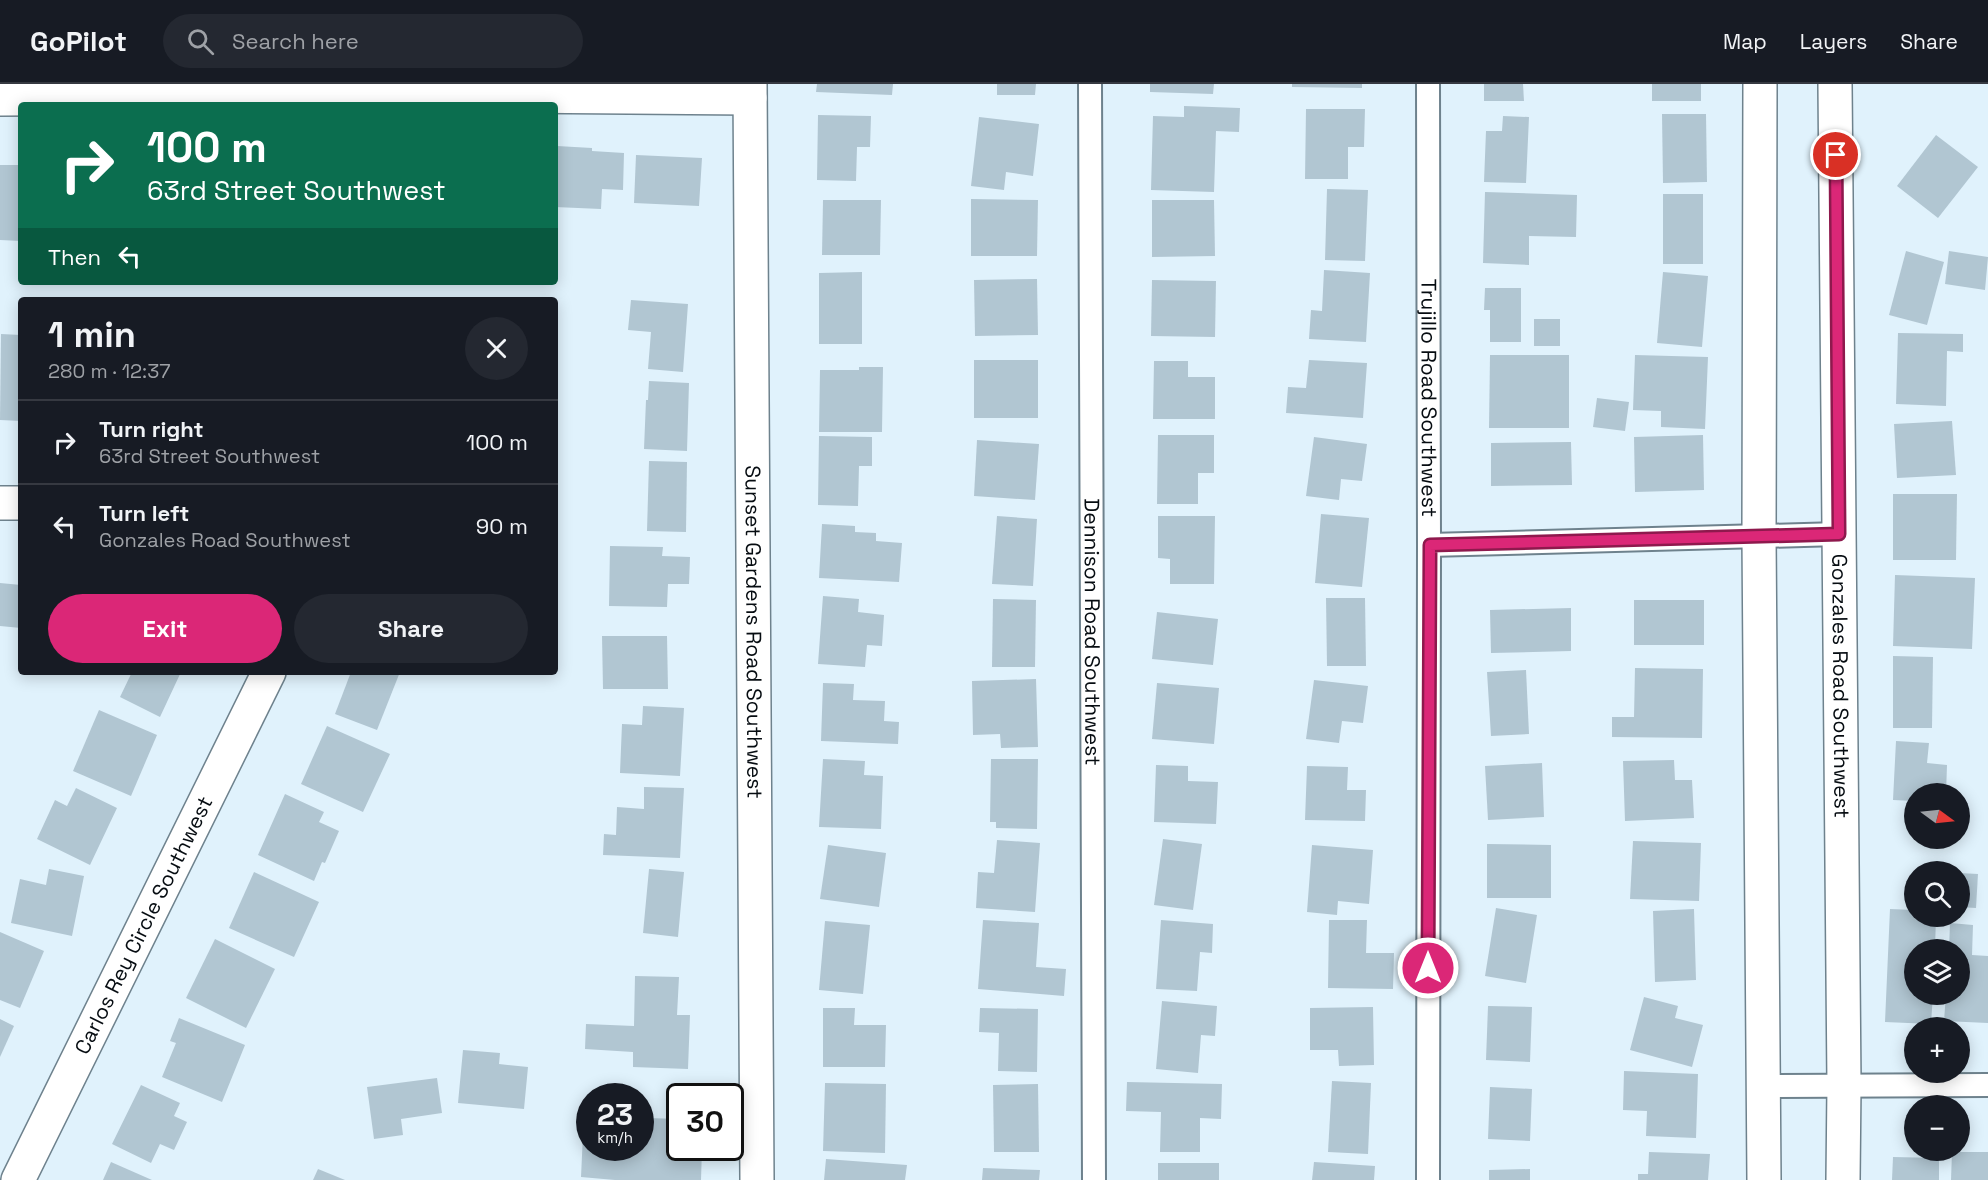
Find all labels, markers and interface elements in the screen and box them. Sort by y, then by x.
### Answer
search box [163,14,583,68]
text: GoPilot [30,23,127,59]
icon: search [184,25,217,58]
text: Search here [232,27,359,55]
text: Map [1723,28,1767,55]
text: Layers [1800,28,1867,55]
text: Share [1900,28,1958,55]
text: 100 m [147,121,267,174]
icon: right [48,126,126,204]
pin [1810,129,1861,180]
icon: arrive [1819,138,1852,171]
text: 63rd Street Southwest [147,173,446,208]
icon: left [113,240,146,273]
text: Then [48,243,101,271]
street label: Trujillo Road Southwest [1415,279,1443,517]
text: 1 min [48,312,136,358]
button: close [465,317,528,380]
text: 280 m · 12:37 [48,358,171,384]
text: Turn right [99,415,204,443]
icon: right [48,426,81,459]
text: 100 m [466,428,528,456]
text: 63rd Street Southwest [99,443,320,469]
street label: Sunset Gardens Road Southwest [739,465,769,799]
street label: Dennison Road Southwest [1079,498,1106,766]
text: Turn left [99,499,189,527]
icon: left [48,510,81,543]
text: 90 m [476,512,528,540]
text: Gonzales Road Southwest [99,527,351,553]
street label: Gonzales Road Southwest [1826,554,1856,818]
button: Exit [48,594,282,663]
button: Share [294,594,528,663]
north arrow [1904,783,1970,849]
map controls [1904,783,1970,1161]
street label: Carlos Rey Circle Southwest [68,792,218,1059]
button: search [1904,861,1970,927]
position arrow [1396,936,1460,1000]
button: layers [1904,939,1970,1005]
button: + [1904,1017,1970,1083]
speed limit sign: 30 [666,1083,744,1161]
text: 23 [597,1095,633,1134]
button: − [1904,1095,1970,1161]
text: km/h [597,1128,633,1147]

